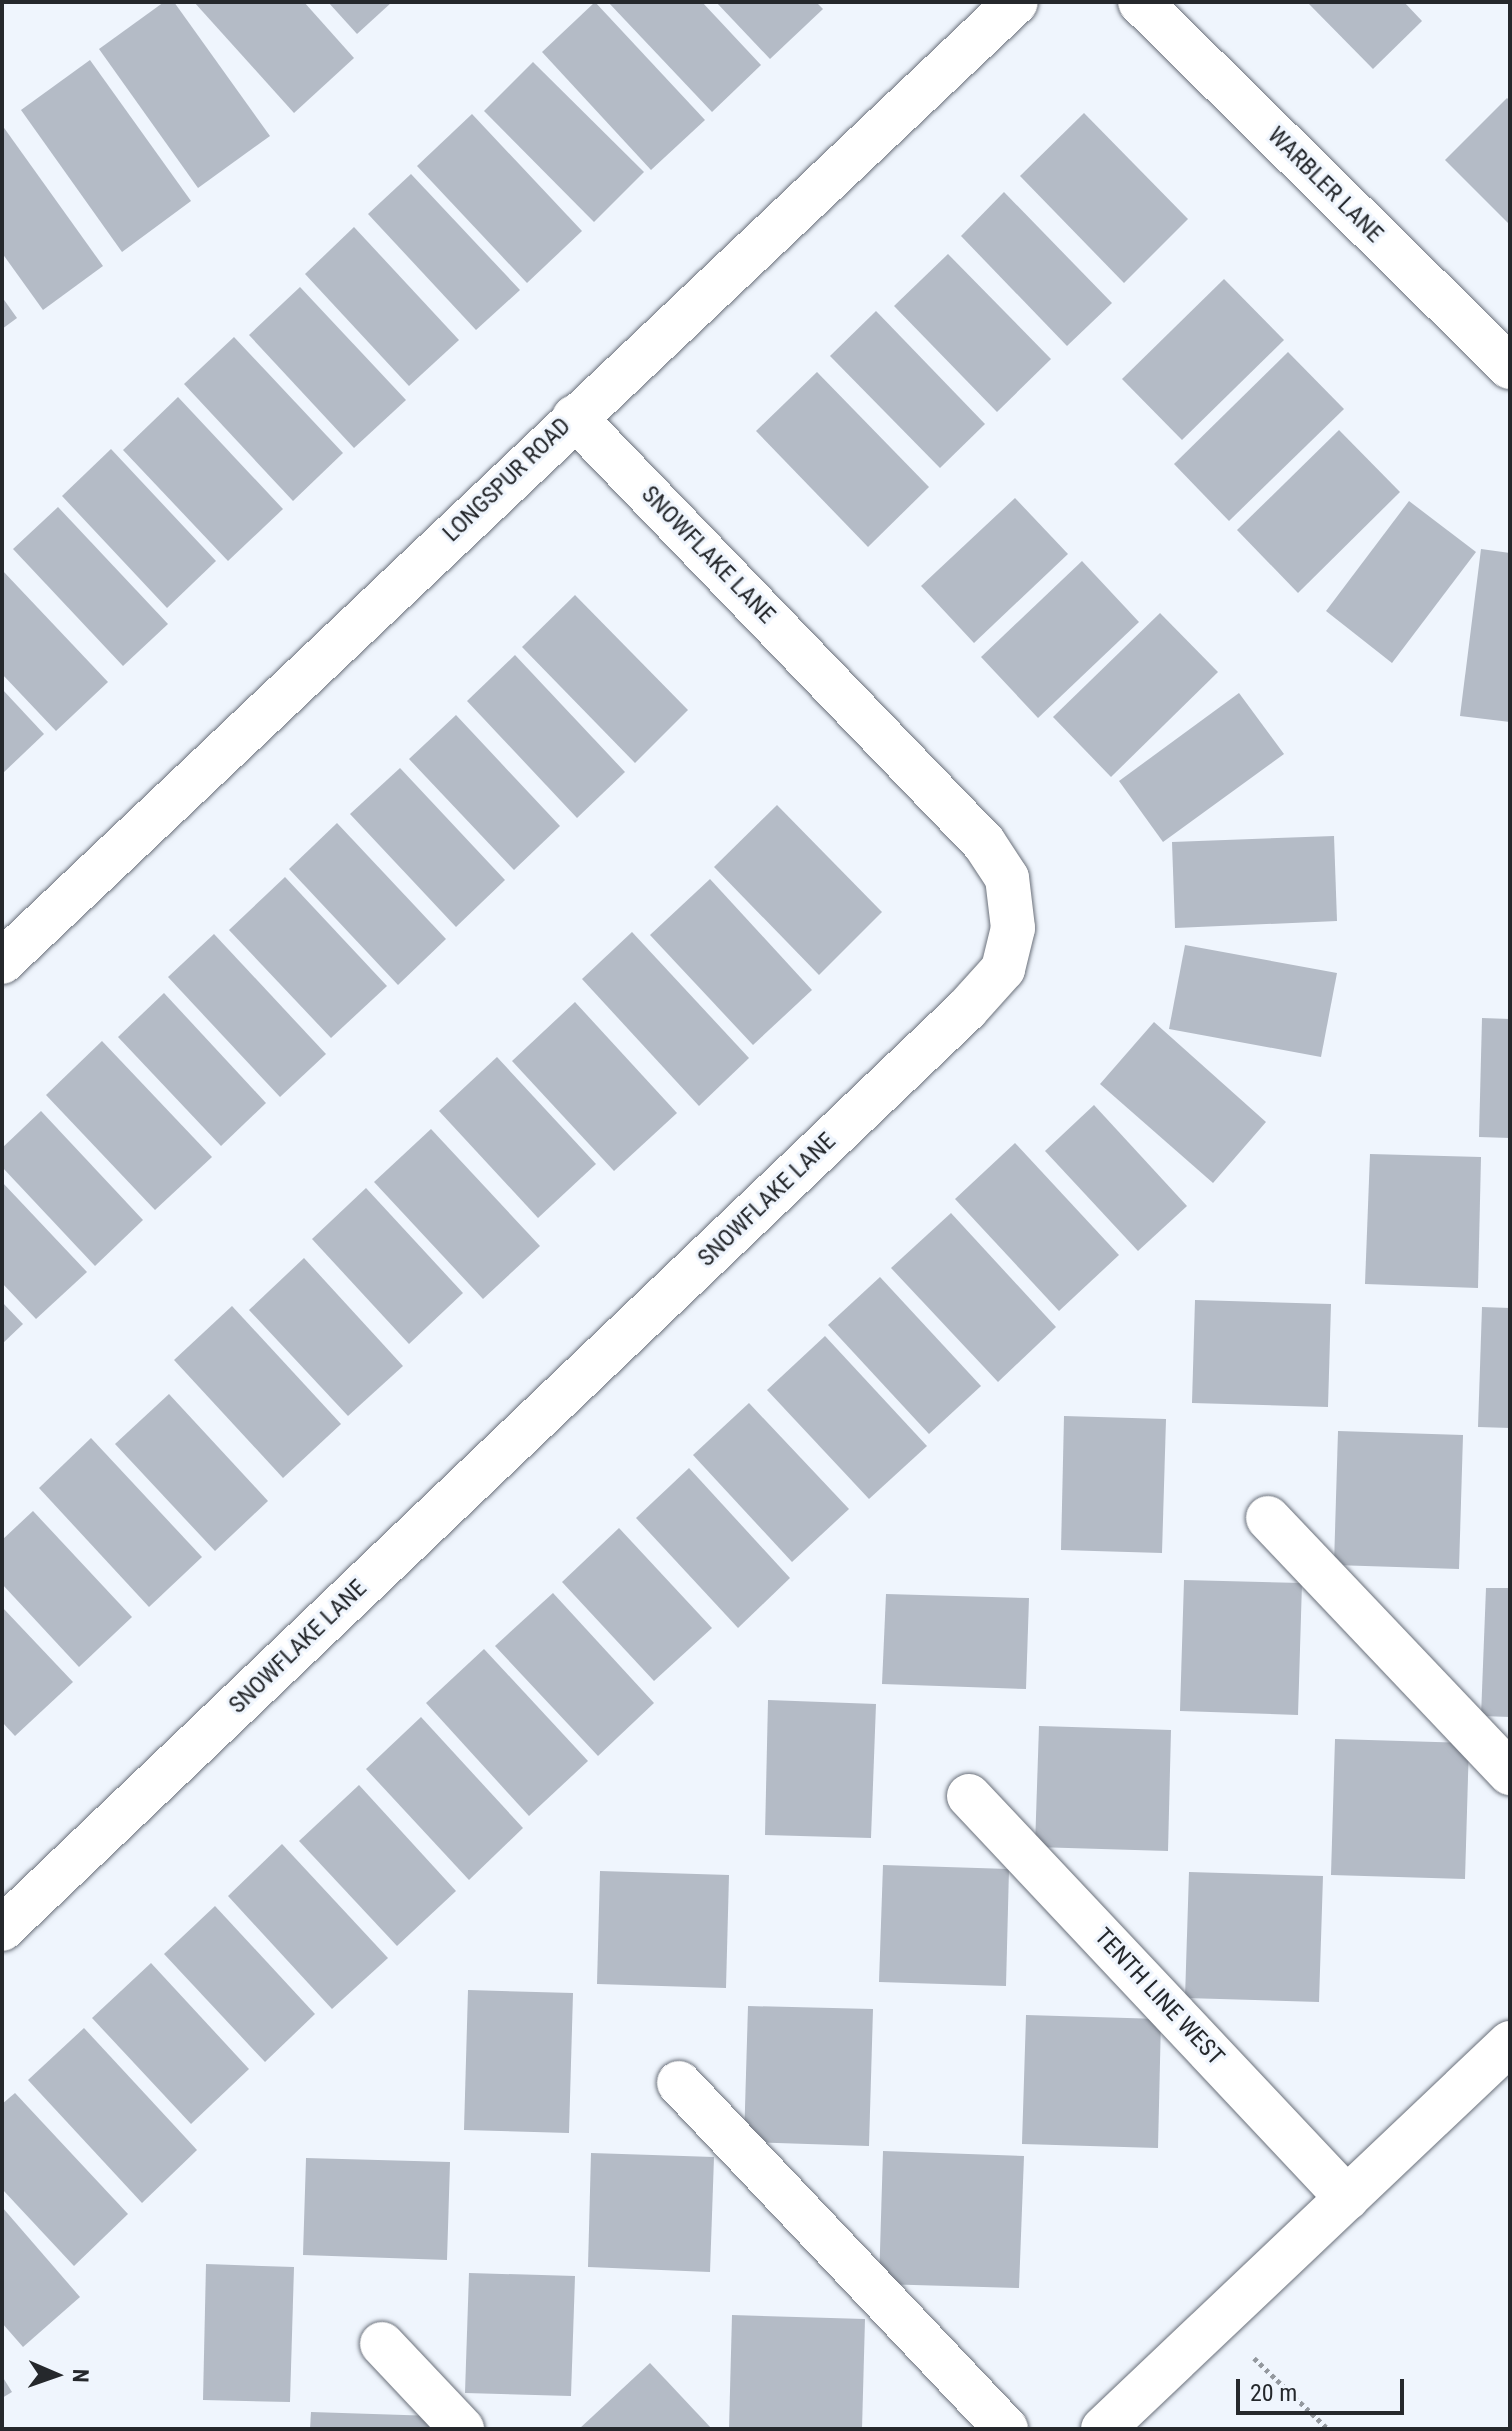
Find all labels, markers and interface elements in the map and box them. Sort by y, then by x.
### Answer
street label: WARBLER LANE [1261,121,1389,249]
street label: LONGSPUR ROAD [437,412,577,548]
street label: SNOWFLAKE LANE [635,480,781,630]
street label: SNOWFLAKE LANE [692,1127,842,1273]
street label: SNOWFLAKE LANE [223,1574,373,1720]
street label: TENTH LINE WEST [1088,1923,1230,2071]
north arrow [16,2335,96,2415]
scale bar [1240,2363,1408,2413]
text: N [68,2369,93,2383]
text: 20 m [1250,2379,1297,2407]

